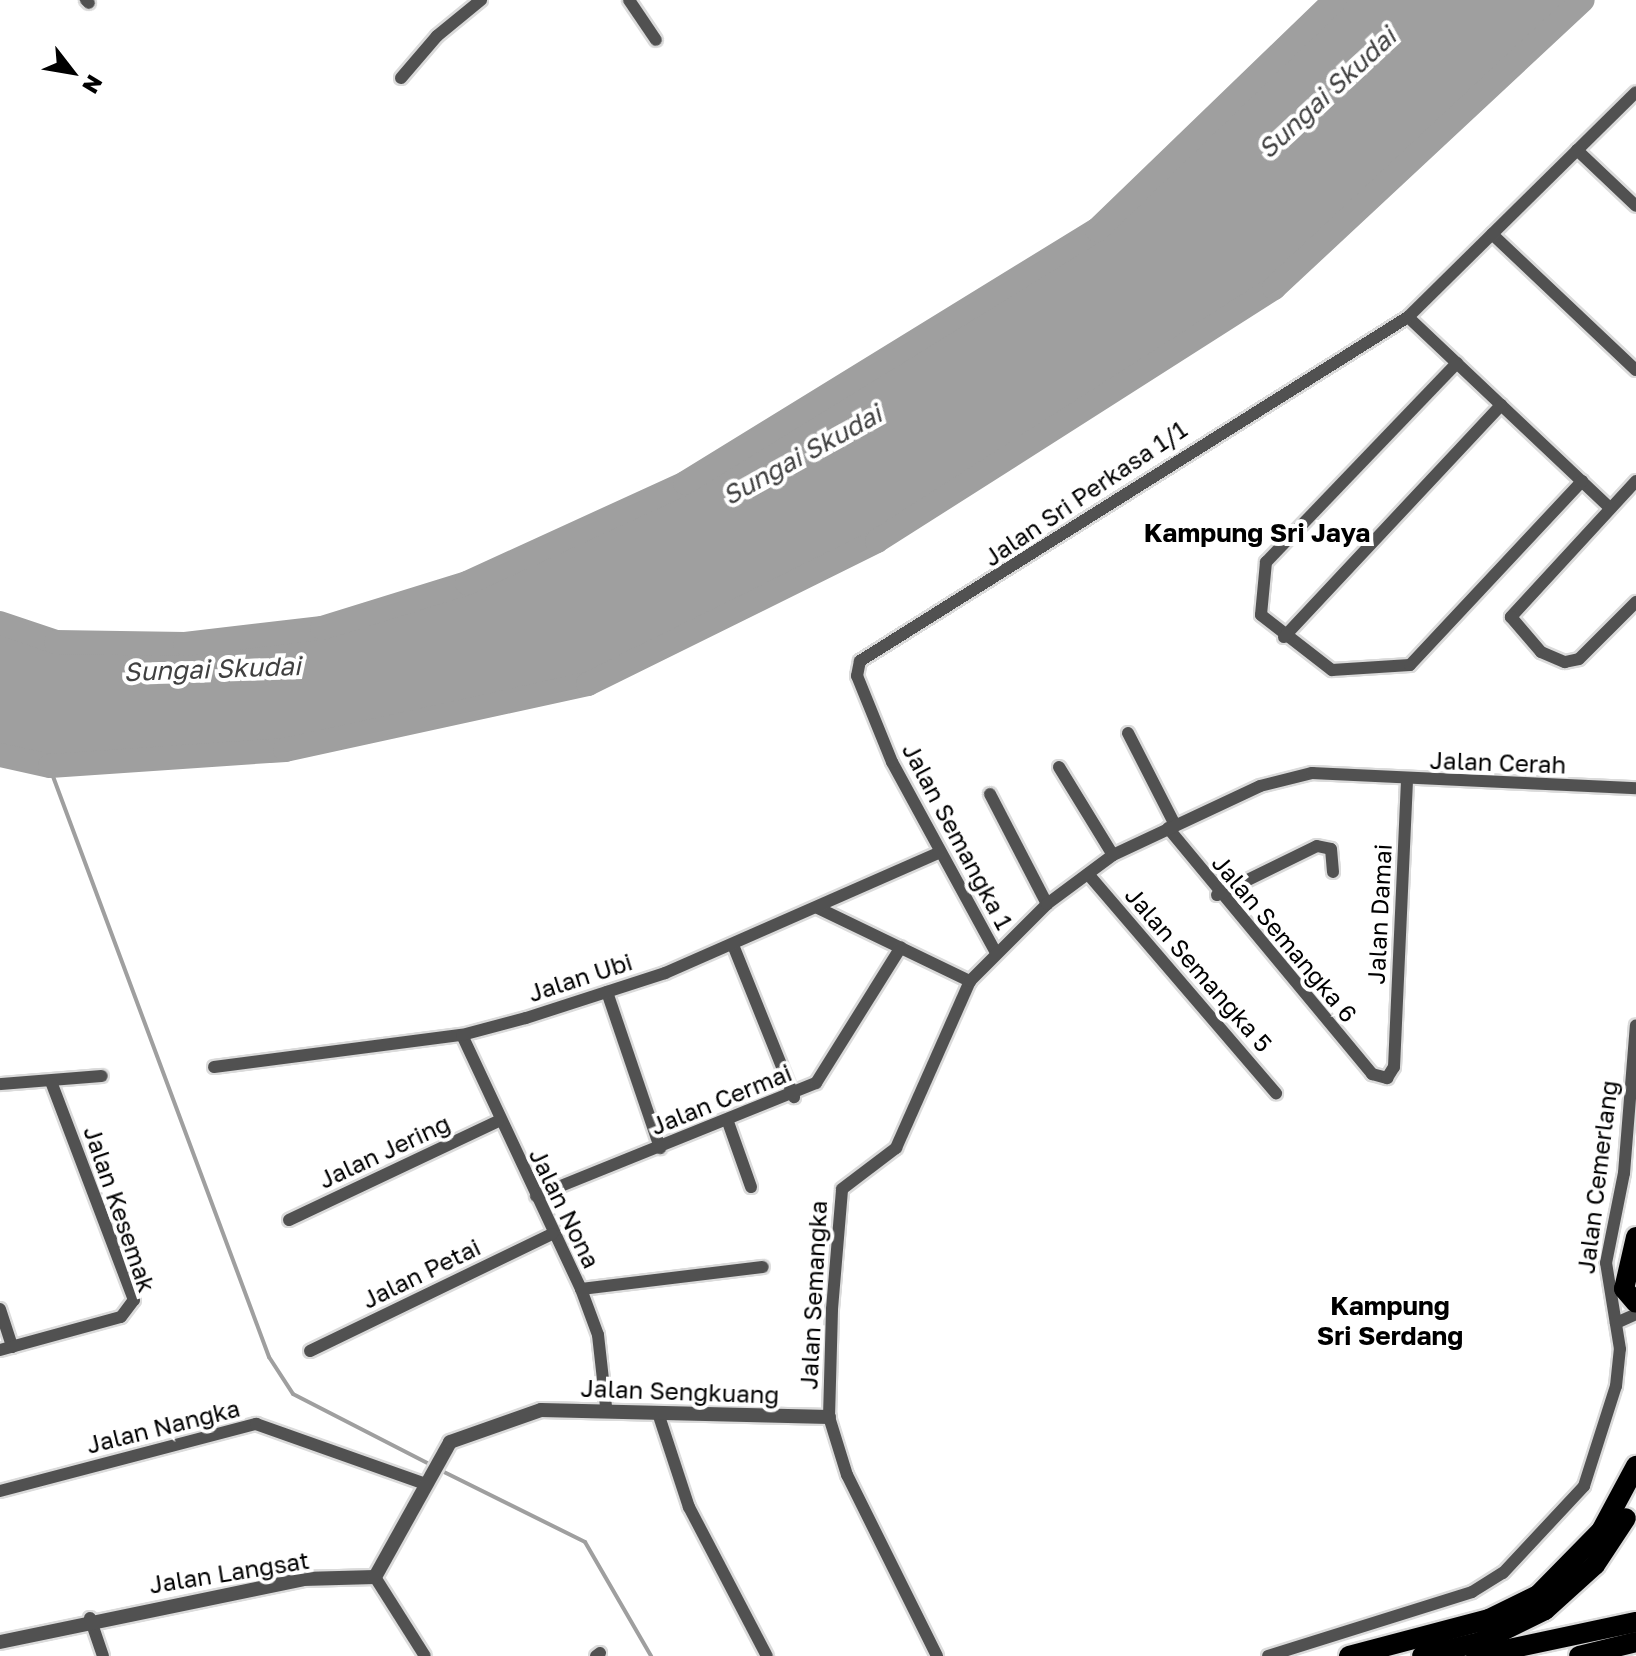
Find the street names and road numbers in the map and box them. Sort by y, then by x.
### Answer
street label: Jalan Sri Perkasa 1/1 [978,414,1192,572]
street label: Jalan Semangka 1 [897,738,1019,934]
street label: Jalan Cerah [1429,745,1567,779]
street label: Jalan Damai [1361,843,1397,985]
street label: Jalan Semangka 6 [1207,848,1363,1028]
street label: Jalan Semangka 5 [1119,881,1279,1057]
street label: Jalan Ubi [524,947,636,1007]
street label: Jalan Cermai [646,1058,796,1140]
street label: Jalan Cemerlang [1571,1079,1623,1275]
street label: Jalan Jering [314,1108,454,1194]
street label: Jalan Kesemak [78,1122,162,1296]
street label: Jalan Nona [524,1143,606,1273]
street label: Jalan Semangka [794,1200,832,1390]
street label: Jalan Petai [357,1232,485,1314]
street label: Jalan Sengkuang [580,1373,780,1409]
street label: Jalan Nangka [83,1393,243,1459]
street label: Jalan Langsat [147,1545,311,1599]

